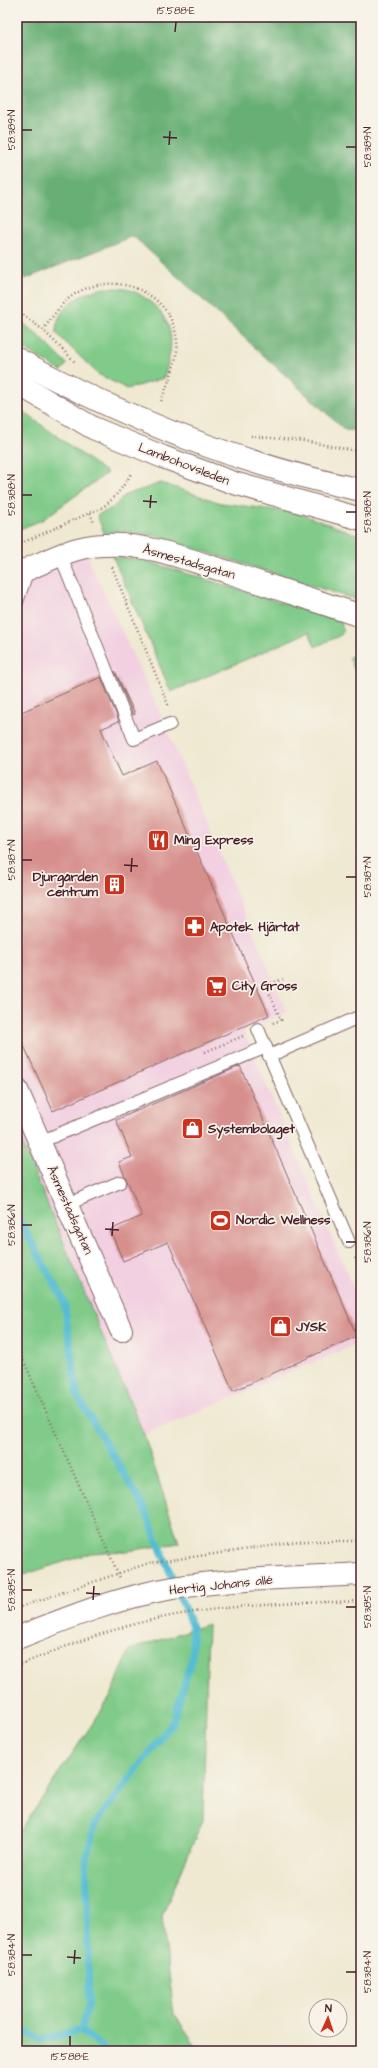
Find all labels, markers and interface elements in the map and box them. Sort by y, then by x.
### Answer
text: 15.588°E [157,4,195,18]
text: 58.389°N [5,110,19,150]
text: 58.389°N [361,127,375,167]
street label: Lambohovsleden [136,438,233,490]
text: 58.388°N [5,474,19,516]
text: 58.388°N [361,491,375,533]
street label: Åsmestadsgatan [140,540,238,585]
restaurant icon: Ming Express [146,827,172,853]
place label: Ming Express [174,831,254,851]
text: 58.387°N [5,839,19,881]
text: 58.387°N [361,856,375,898]
place label: Djurgården centrum [33,868,99,901]
building icon: Djurgården centrum [101,871,127,897]
pharmacy icon: Apotek Hjärtat [181,914,207,940]
place label: Apotek Hjärtat [210,918,300,937]
supermarket icon: City Gross [204,973,230,999]
place label: City Gross [232,977,298,996]
shop icon: Systembolaget [180,1116,206,1142]
place label: Systembolaget [207,1120,295,1140]
street label: Åsmestadsgatan [41,1163,98,1258]
text: 58.386°N [5,1204,19,1246]
sports icon: Nordic Wellness [207,1207,233,1233]
place label: Nordic Wellness [236,1211,331,1229]
text: 58.386°N [361,1221,375,1263]
shop icon: JYSK [267,1314,293,1340]
place label: JYSK [295,1318,326,1336]
text: 58.385°N [5,1569,19,1611]
street label: Hertig Johans allé [168,1571,274,1600]
text: 58.385°N [361,1586,375,1628]
text: 58.384°N [5,1934,19,1976]
text: 58.384°N [361,1951,375,1993]
north arrow [308,1998,348,2038]
text: N [325,2001,332,2016]
text: 15.588°E [51,2050,89,2064]

